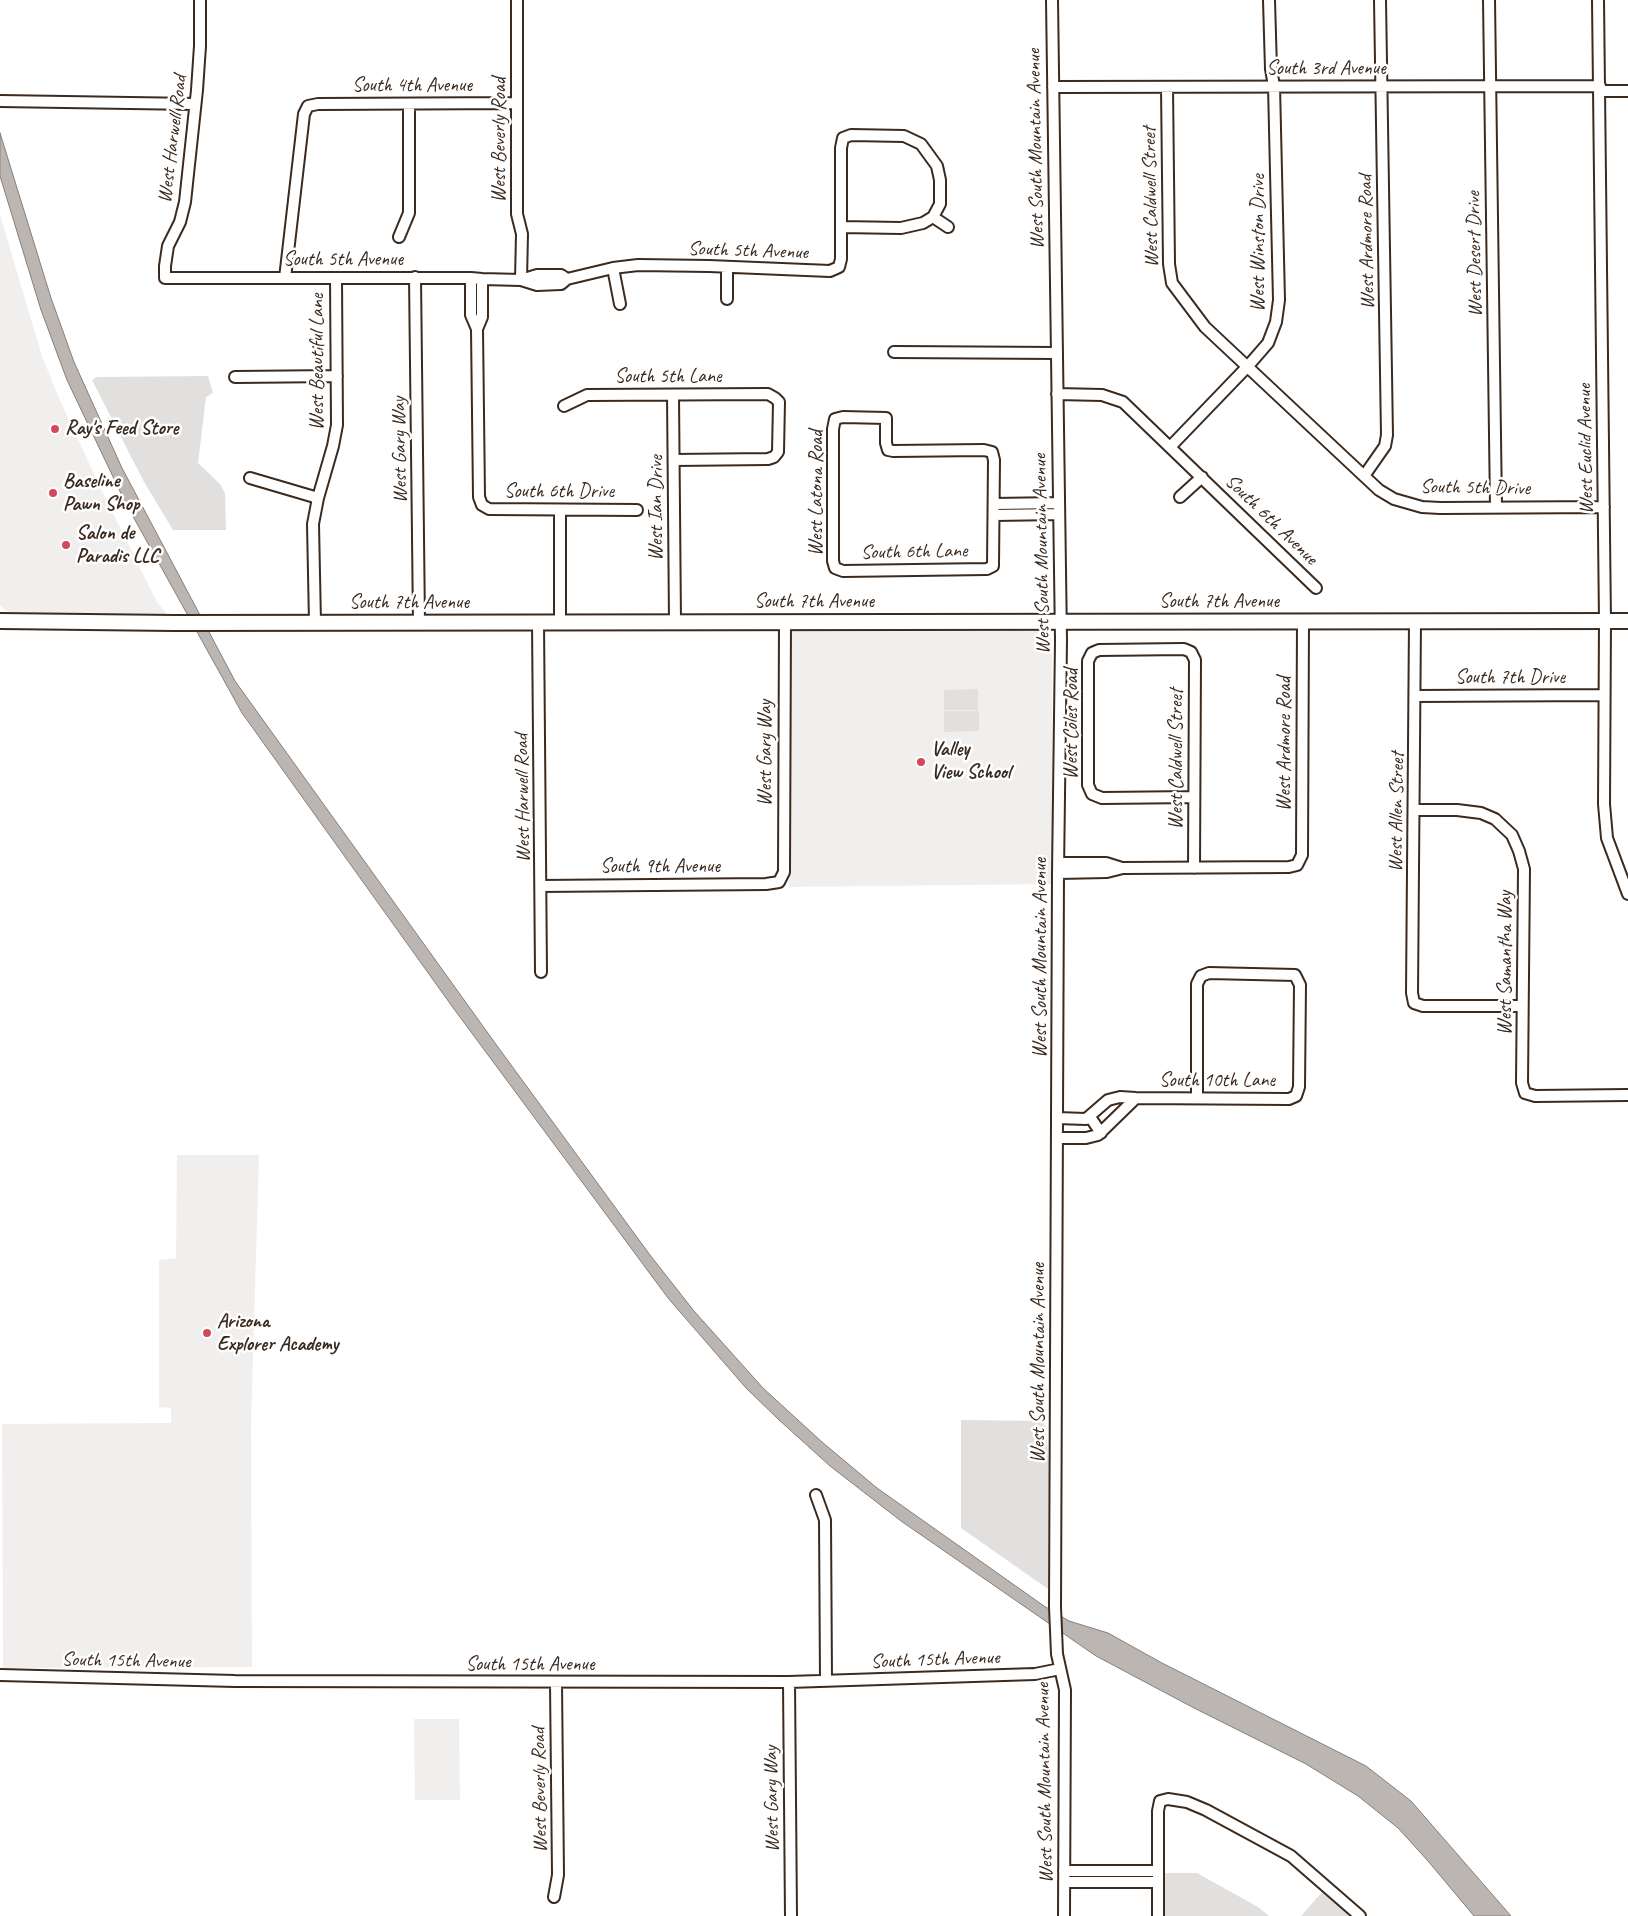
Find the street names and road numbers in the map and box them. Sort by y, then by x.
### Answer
street label: West South Mountain Avenue [1022,49,1050,249]
street label: South 3rd Avenue [1266,57,1386,81]
street label: West Harwell Road [153,74,193,204]
street label: South 4th Avenue [352,74,472,98]
street label: West Beverly Road [488,77,512,203]
street label: West Caldwell Street [1138,126,1164,268]
street label: West Winston Drive [1247,174,1271,312]
street label: West Ardmore Road [1354,175,1380,309]
street label: West Desert Drive [1462,191,1488,317]
street label: South 5th Avenue [688,237,808,265]
street label: South 5th Avenue [283,248,403,272]
street label: West Beautiful Lane [306,294,330,430]
street label: South 5th Lane [615,365,721,389]
street label: West Euclid Avenue [1573,384,1599,514]
street label: West Gary Way [387,397,413,503]
street label: West Latona Road [805,430,829,556]
street label: West South Mountain Avenue [1028,454,1056,654]
street label: West Ian Drive [645,455,669,561]
street label: South 6th Avenue [1219,470,1323,570]
street label: South 5th Drive [1420,475,1530,501]
street label: South 6th Drive [504,480,614,504]
street label: South 6th Lane [860,539,968,565]
street label: South 7th Avenue [754,590,874,614]
street label: South 7th Avenue [1159,590,1279,614]
street label: South 7th Avenue [349,591,469,615]
street label: South 7th Drive [1455,666,1565,690]
street label: West Coles Road [1060,669,1084,779]
street label: West Ardmore Road [1273,677,1297,811]
street label: West Caldwell Street [1165,689,1189,829]
street label: West Gary Way [754,700,778,806]
street label: West Harwell Road [510,734,536,862]
street label: West Allen Street [1384,752,1410,872]
street label: South 9th Avenue [600,855,720,879]
street label: West South Mountain Avenue [1029,858,1053,1058]
street label: West Samantha Way [1494,891,1518,1035]
street label: South 10th Lane [1159,1069,1275,1093]
street label: West South Mountain Avenue [1027,1263,1051,1463]
street label: South 15th Avenue [870,1646,1000,1674]
street label: South 15th Avenue [61,1648,191,1674]
street label: South 15th Avenue [465,1653,595,1677]
street label: West South Mountain Avenue [1031,1683,1059,1883]
street label: West Beverly Road [527,1727,553,1853]
street label: West Gary Way [759,1746,785,1852]

